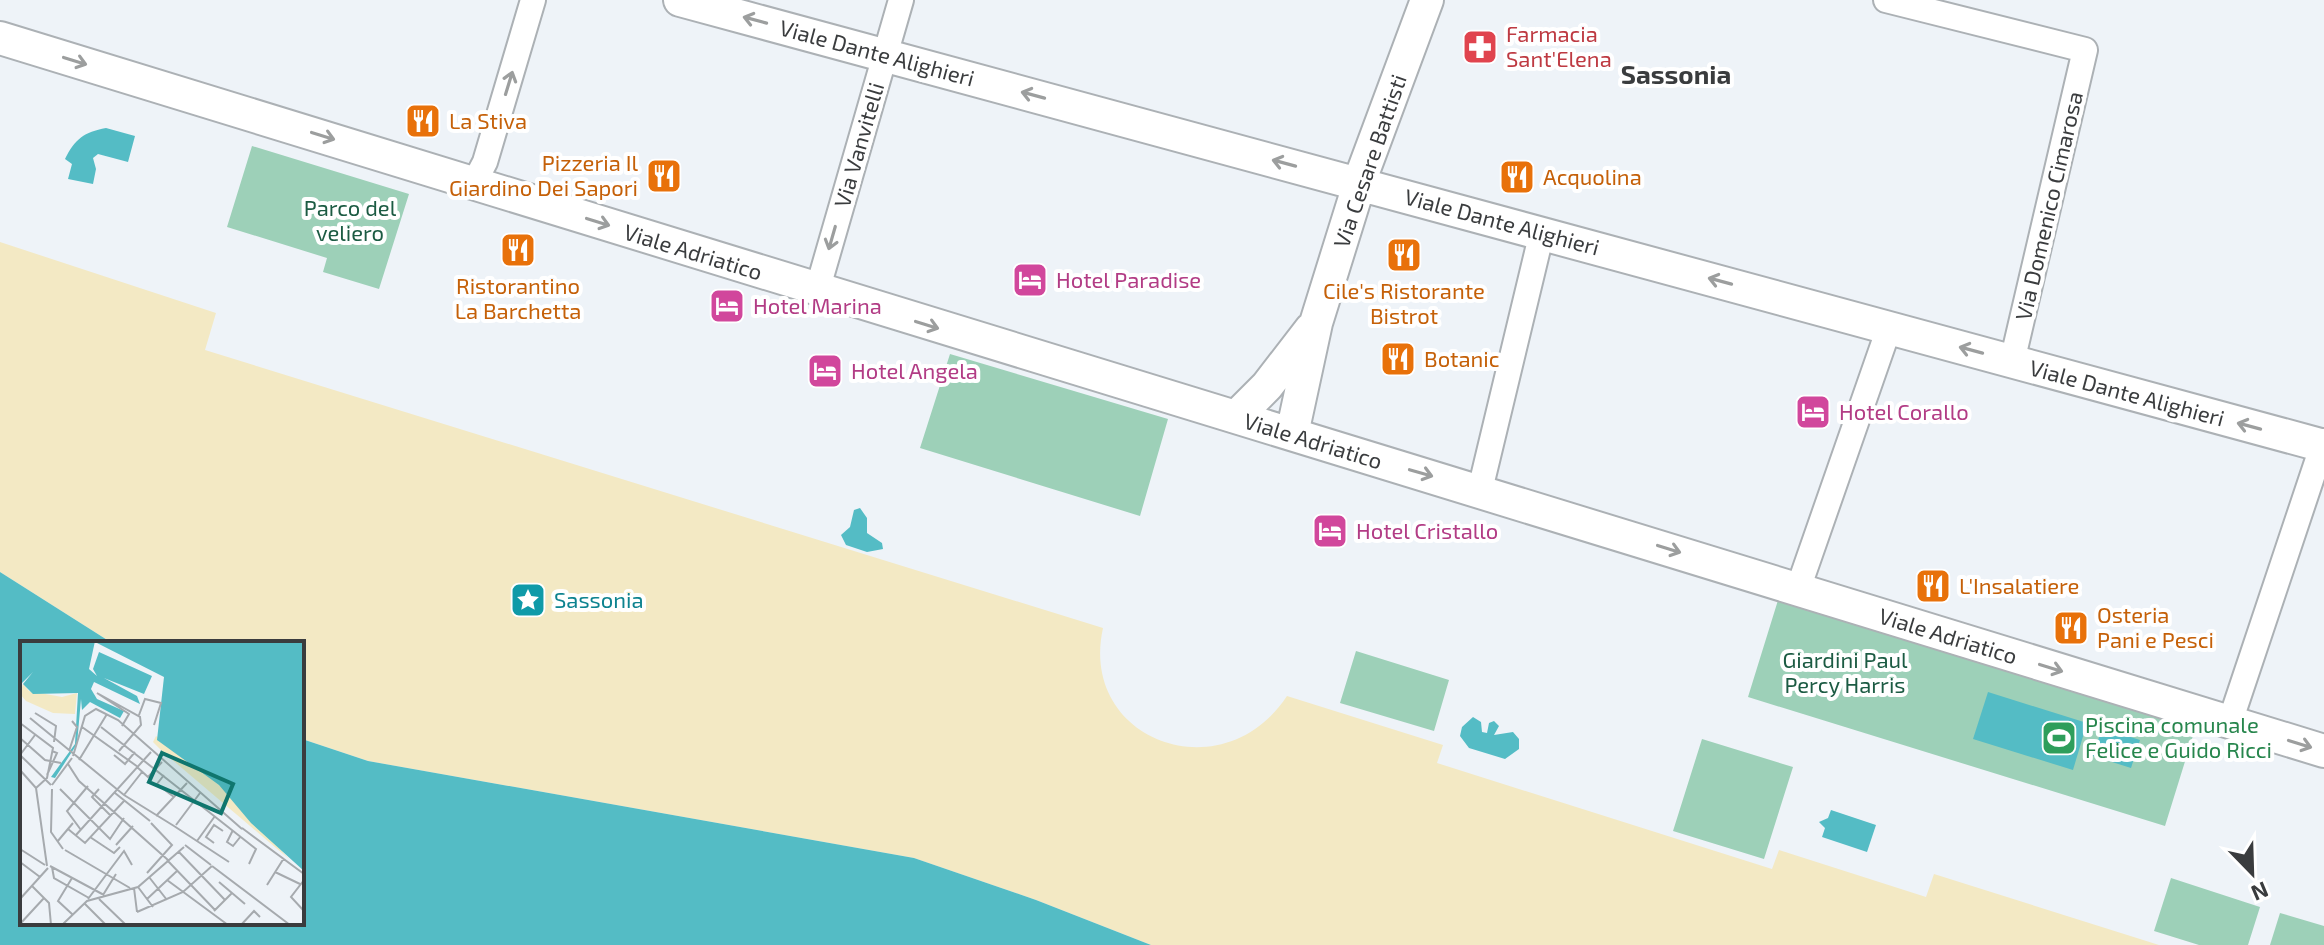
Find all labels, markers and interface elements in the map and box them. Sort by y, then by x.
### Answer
one-way arrow [742,12,768,27]
street label: Viale Dante Alighieri [777,14,977,91]
place label: Farmacia Sant'Elena [1506,20,1612,71]
pharmacy icon: Farmacia Sant'Elena [1461,28,1499,66]
one-way arrow [61,54,87,69]
district label: Sassonia [1621,58,1731,89]
one-way arrow [502,70,517,96]
street label: Via Cesare Battisti [1327,71,1411,251]
street label: Via Vanvitelli [828,79,888,210]
one-way arrow [1020,87,1046,102]
street label: Via Domenico Cimarosa [2009,89,2087,323]
restaurant icon: La Stiva [404,102,442,140]
place label: La Stiva [449,107,527,133]
one-way arrow [311,130,336,145]
place label: Pizzeria Il Giardino Dei Sapori [449,149,638,200]
one-way arrow [1271,154,1297,169]
restaurant icon: Pizzeria Il Giardino Dei Sapori [645,157,683,195]
restaurant icon: Acquolina [1498,158,1536,196]
place label: Acquolina [1543,163,1642,189]
street label: Viale Dante Alighieri [1402,183,1602,260]
park label: Parco del veliero [304,194,397,245]
one-way arrow [586,216,611,231]
street label: Viale Adriatico [621,218,766,284]
one-way arrow [824,225,838,250]
restaurant icon: Ristorantino La Barchetta [499,231,537,269]
restaurant icon: Cile's Ristorante Bistrot [1385,236,1423,274]
hotel icon: Hotel Paradise [1011,261,1049,299]
place label: Hotel Paradise [1056,266,1201,292]
place label: Ristorantino La Barchetta [455,272,581,323]
one-way arrow [1708,273,1734,288]
place label: Cile's Ristorante Bistrot [1323,277,1485,328]
hotel icon: Hotel Marina [708,287,746,325]
place label: Hotel Marina [753,292,882,318]
one-way arrow [913,318,939,333]
restaurant icon: Botanic [1379,340,1417,378]
one-way arrow [1958,342,1984,357]
place label: Botanic [1424,345,1500,371]
hotel icon: Hotel Angela [806,352,844,390]
street label: Viale Dante Alighieri [2027,354,2227,431]
place label: Hotel Angela [851,357,978,383]
hotel icon: Hotel Corallo [1794,393,1832,431]
place label: Hotel Corallo [1839,398,1969,424]
street label: Viale Adriatico [1241,407,1386,473]
one-way arrow [2236,417,2262,432]
one-way arrow [1407,466,1433,481]
hotel icon: Hotel Cristallo [1311,512,1349,550]
place label: Hotel Cristallo [1356,517,1498,543]
one-way arrow [1657,543,1682,558]
restaurant icon: L'Insalatiere [1914,567,1952,605]
place label: L'Insalatiere [1959,572,2079,598]
place icon: Sassonia [509,581,547,619]
place label: Sassonia [554,586,644,612]
place label: Osteria Pani e Pesci [2097,601,2214,652]
street label: Viale Adriatico [1876,602,2021,668]
restaurant icon: Osteria Pani e Pesci [2052,609,2090,647]
inset map [20,641,304,925]
park label: Giardini Paul Percy Harris [1782,646,1908,697]
one-way arrow [2039,661,2064,676]
place label: Piscina comunale Felice e Guido Ricci [2085,711,2272,762]
sports icon: Piscina comunale Felice e Guido Ricci [2040,719,2078,757]
one-way arrow [2287,738,2312,752]
north arrow [2212,833,2292,913]
text: N [2248,877,2273,907]

